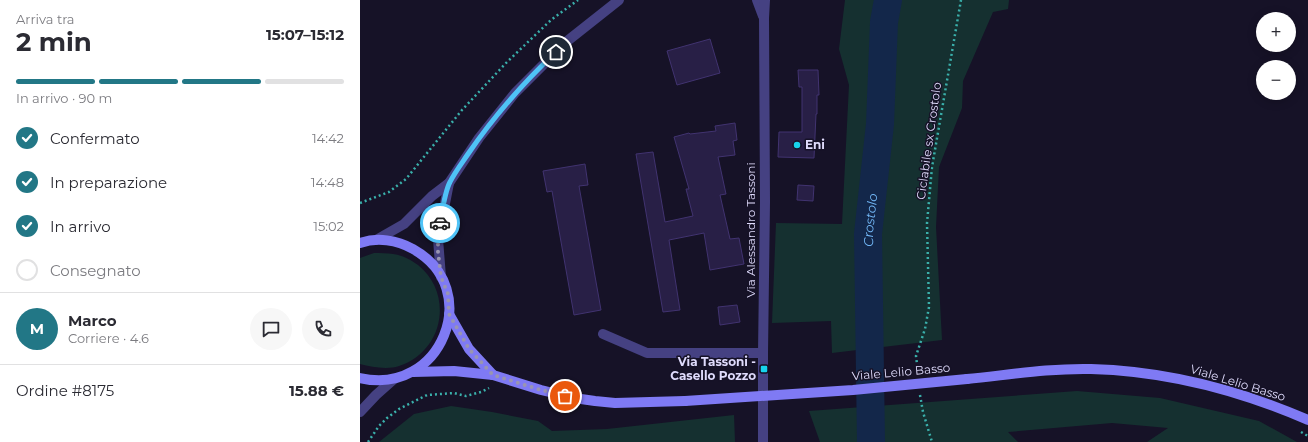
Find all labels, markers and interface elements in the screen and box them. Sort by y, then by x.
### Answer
text: Arriva tra [16,11,75,27]
map controls [1256,12,1296,100]
button: + [1256,12,1296,52]
text: 15:07–15:12 [266,25,344,44]
text: 2 min [16,26,92,58]
pin [539,35,573,69]
icon: home [545,41,567,63]
button: − [1256,60,1296,100]
street label: Ciclabile sx Crostolo [913,81,944,201]
text: In arrivo · 90 m [16,90,112,106]
icon: check [16,127,38,149]
text: Confermato [50,129,140,148]
text: 14:42 [312,130,344,146]
place label: Eni [805,137,825,152]
marker: Eni [792,140,802,150]
street label: Via Alessandro Tassoni [743,162,758,298]
icon: check [16,171,38,193]
text: In preparazione [50,173,167,192]
text: 14:48 [311,174,344,190]
water label: Crostolo [860,192,880,247]
courier [420,203,460,243]
icon: car [429,212,451,234]
icon: check [16,215,38,237]
text: In arrivo [50,217,111,236]
text: 15:02 [313,218,344,234]
text: Consegnato [50,261,141,280]
button: chat [250,308,292,350]
button: phone [302,308,344,350]
text: Marco [68,311,117,330]
text: M [30,319,44,338]
text: Corriere · 4.6 [68,330,149,346]
place label: Via Tassoni - Casello Pozzo [670,354,756,383]
street label: Viale Lelio Basso [851,360,951,383]
street label: Viale Lelio Basso [1189,361,1288,404]
marker: Via Tassoni - Casello Pozzo [759,364,769,374]
pin [548,379,582,413]
text: Ordine #8175 [16,381,114,400]
text: 15.88 € [289,381,344,400]
icon: bag [554,385,576,407]

